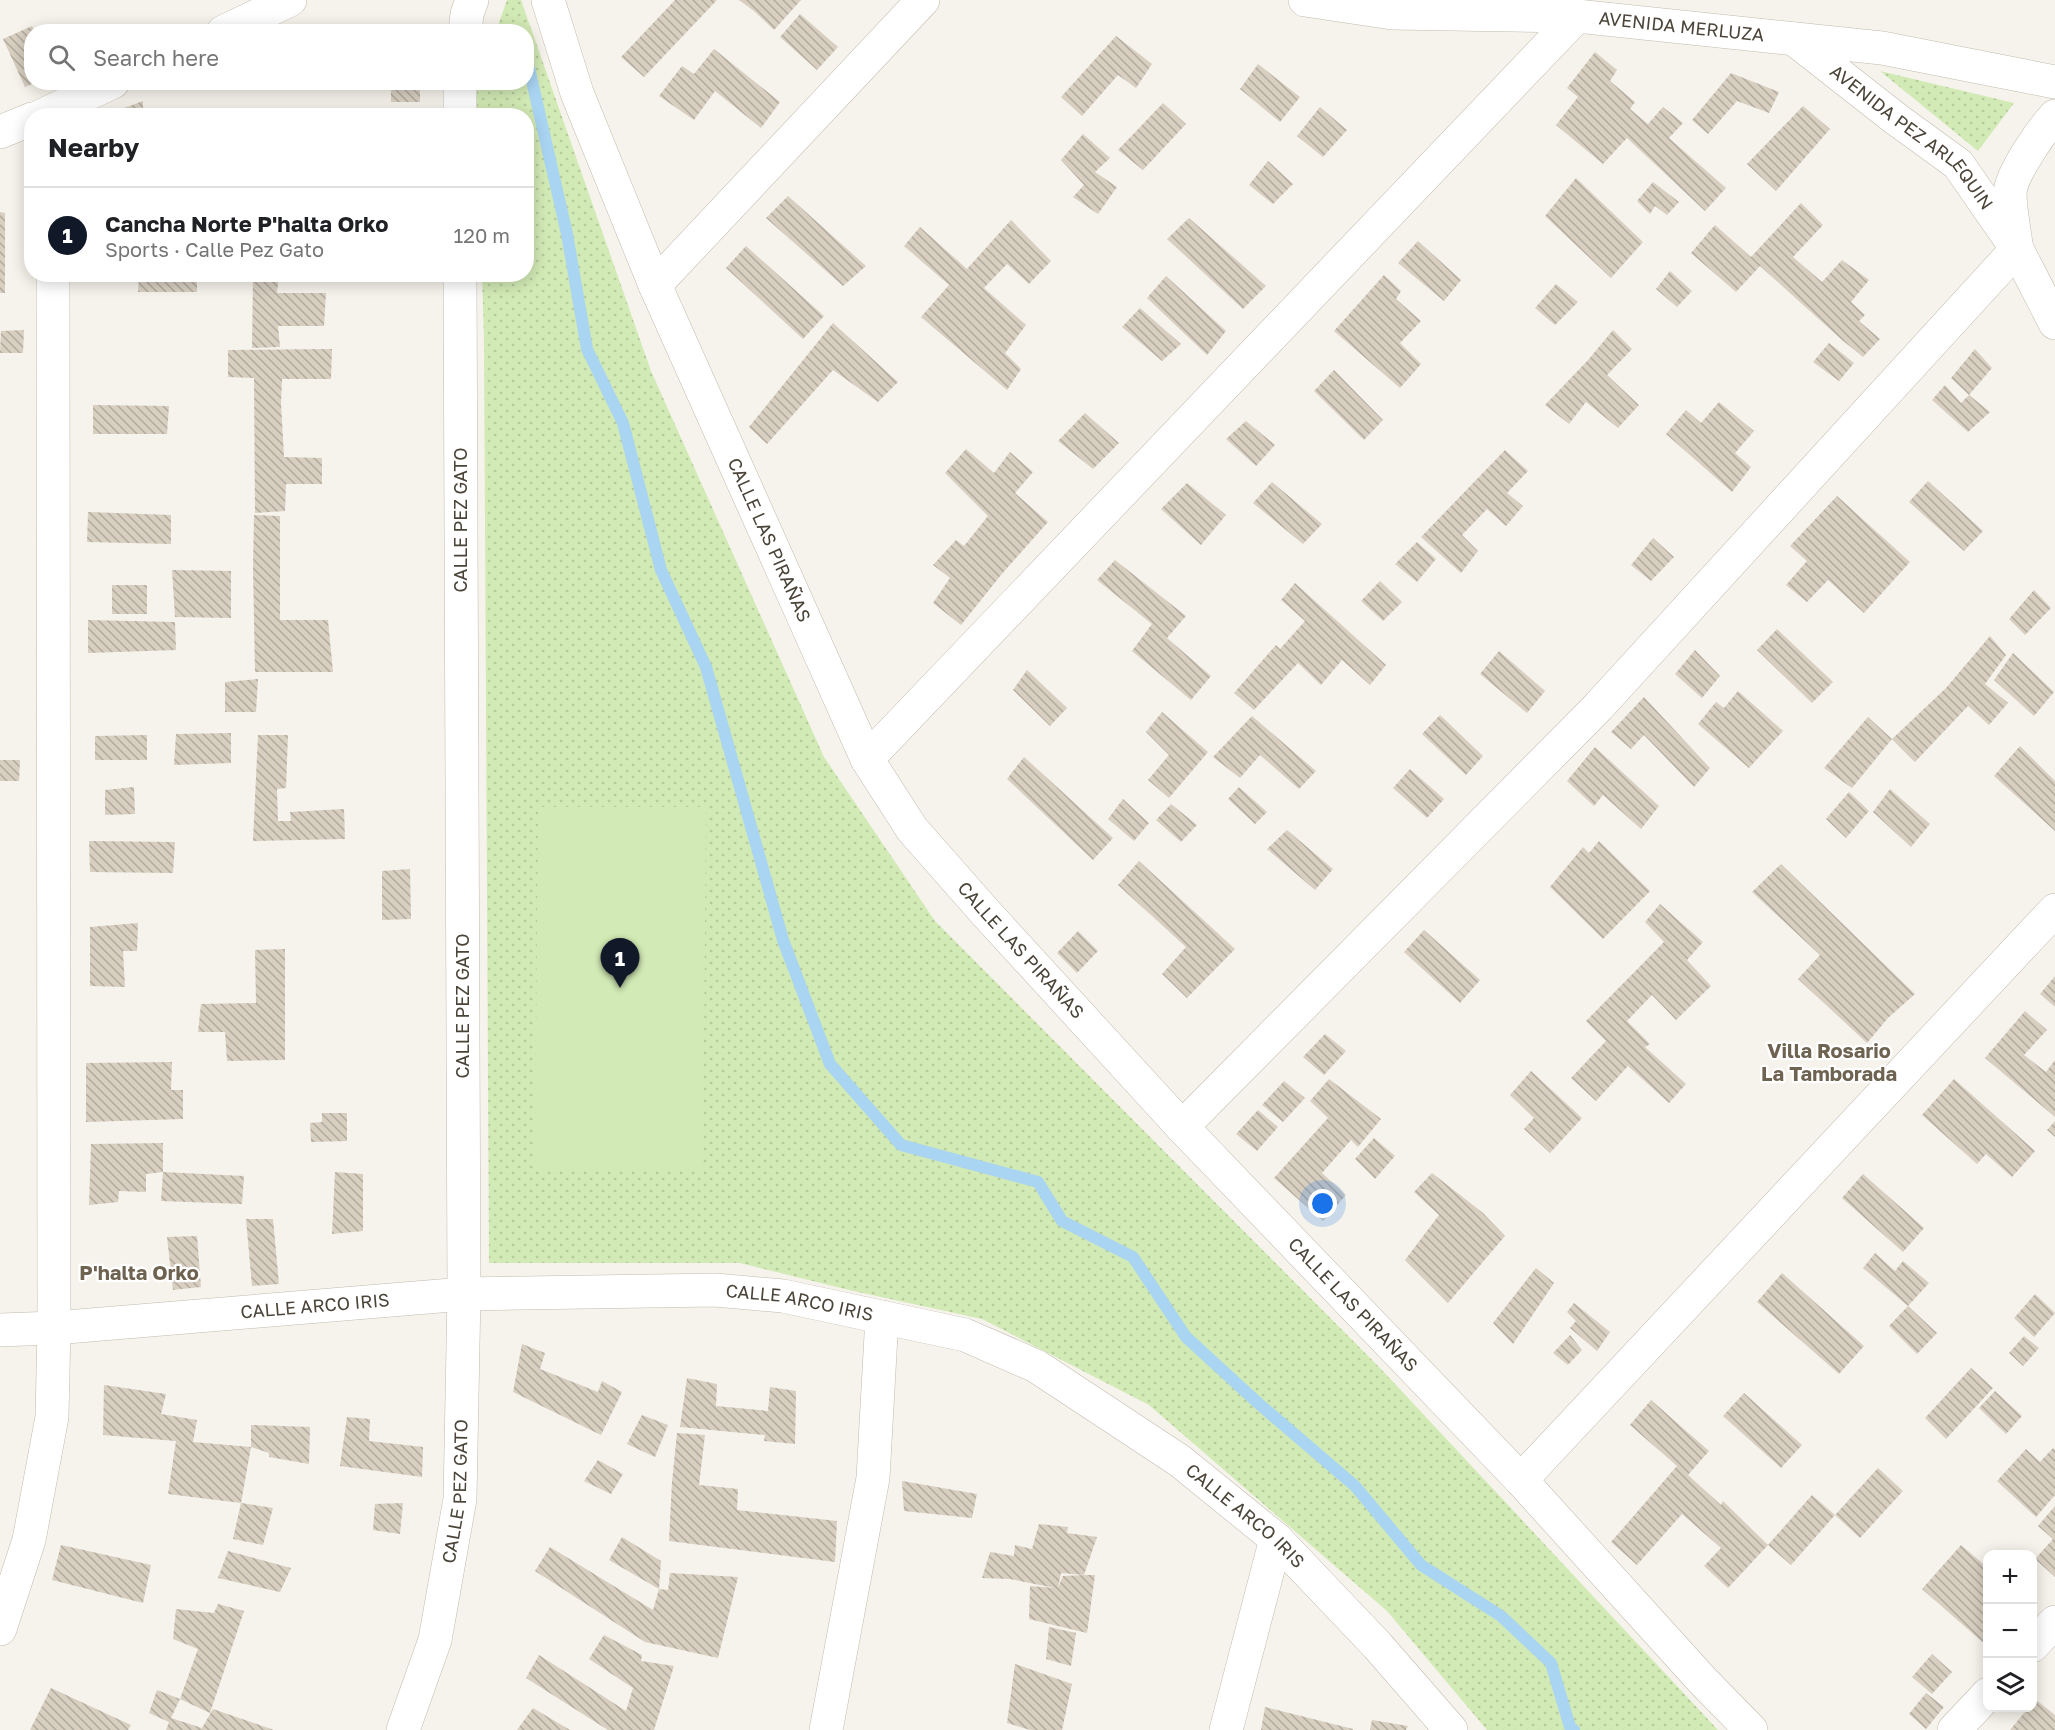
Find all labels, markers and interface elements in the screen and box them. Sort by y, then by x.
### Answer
street label: AVENIDA MERLUZA [1598,6,1765,46]
search box [24,24,534,90]
icon: search [45,41,78,74]
text: Search here [93,44,219,71]
street label: AVENIDA PEZ ARLEQUIN [1826,59,1998,213]
text: Nearby [48,132,139,163]
text: Cancha Norte P'halta Orko [105,210,388,237]
text: 1 [62,223,73,247]
text: 120 m [454,223,510,247]
text: Sports · Calle Pez Gato [105,237,324,261]
street label: CALLE PEZ GATO [449,447,471,593]
street label: CALLE LAS PIRAÑAS [724,454,816,625]
street label: CALLE LAS PIRAÑAS [953,877,1089,1023]
street label: CALLE PEZ GATO [451,933,473,1079]
pin: 1 [600,938,640,988]
district label: Villa Rosario La Tamborada [1761,1038,1897,1085]
your location [1308,1189,1337,1218]
street label: CALLE LAS PIRAÑAS [1284,1233,1423,1376]
district label: P'halta Orko [79,1260,199,1284]
street label: CALLE ARCO IRIS [725,1279,875,1325]
street label: CALLE ARCO IRIS [240,1288,390,1322]
street label: CALLE PEZ GATO [437,1419,472,1565]
street label: CALLE ARCO IRIS [1182,1458,1310,1572]
map controls [1983,1550,2037,1712]
button: + [1983,1550,2037,1604]
button: − [1983,1604,2037,1658]
button: layers [1983,1658,2037,1712]

